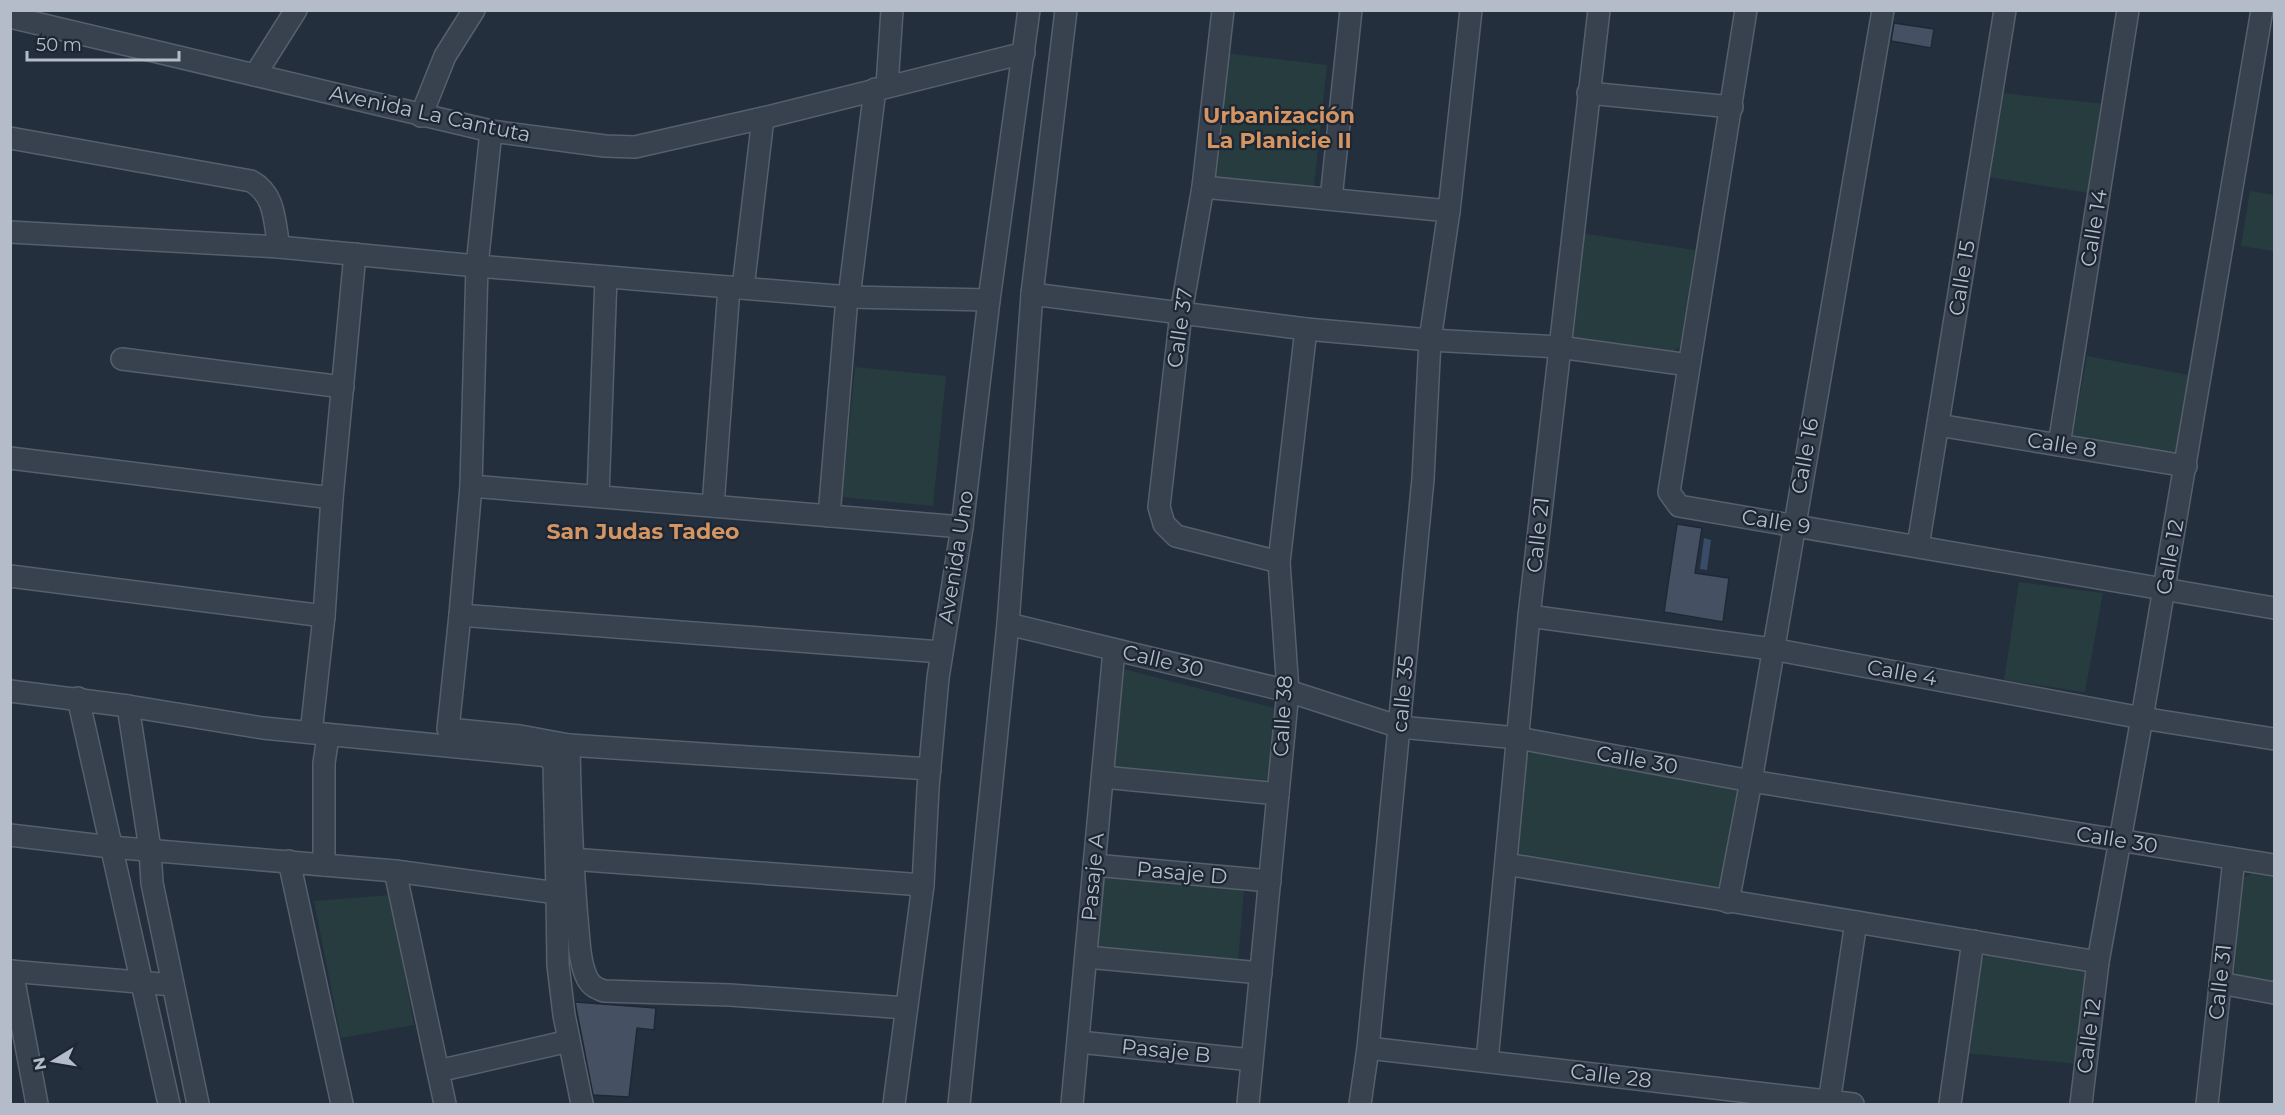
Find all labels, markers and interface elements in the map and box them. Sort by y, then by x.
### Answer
scale bar [27,24,178,62]
text: 50 m [36,34,82,56]
street label: Avenida La Cantuta [327,80,533,147]
district label: Urbanización La Planicie II [1203,102,1355,154]
street label: Calle 14 [2075,187,2112,268]
street label: Calle 15 [1943,238,1980,317]
street label: Calle 37 [1162,286,1197,370]
street label: Calle 16 [1786,416,1824,496]
street label: Calle 8 [2026,427,2099,462]
street label: Avenida Uno [933,489,978,625]
street label: Calle 21 [1521,496,1554,574]
street label: Calle 9 [1740,504,1812,539]
street label: Calle 12 [2151,517,2188,597]
district label: San Judas Tadeo [546,518,740,545]
street label: Calle 30 [1120,639,1206,682]
street label: calle 35 [1387,654,1418,734]
street label: Calle 4 [1865,654,1939,691]
street label: Calle 38 [1268,674,1297,757]
street label: Calle 30 [1594,740,1680,779]
street label: Calle 30 [2074,821,2160,858]
street label: Pasaje A [1076,831,1109,922]
street label: Pasaje D [1136,856,1228,889]
street label: Calle 31 [2203,943,2236,1021]
street label: Calle 12 [2071,997,2106,1075]
north arrow [24,1031,84,1091]
street label: Pasaje B [1120,1033,1212,1068]
text: N [29,1056,50,1072]
street label: Calle 28 [1569,1058,1653,1093]

